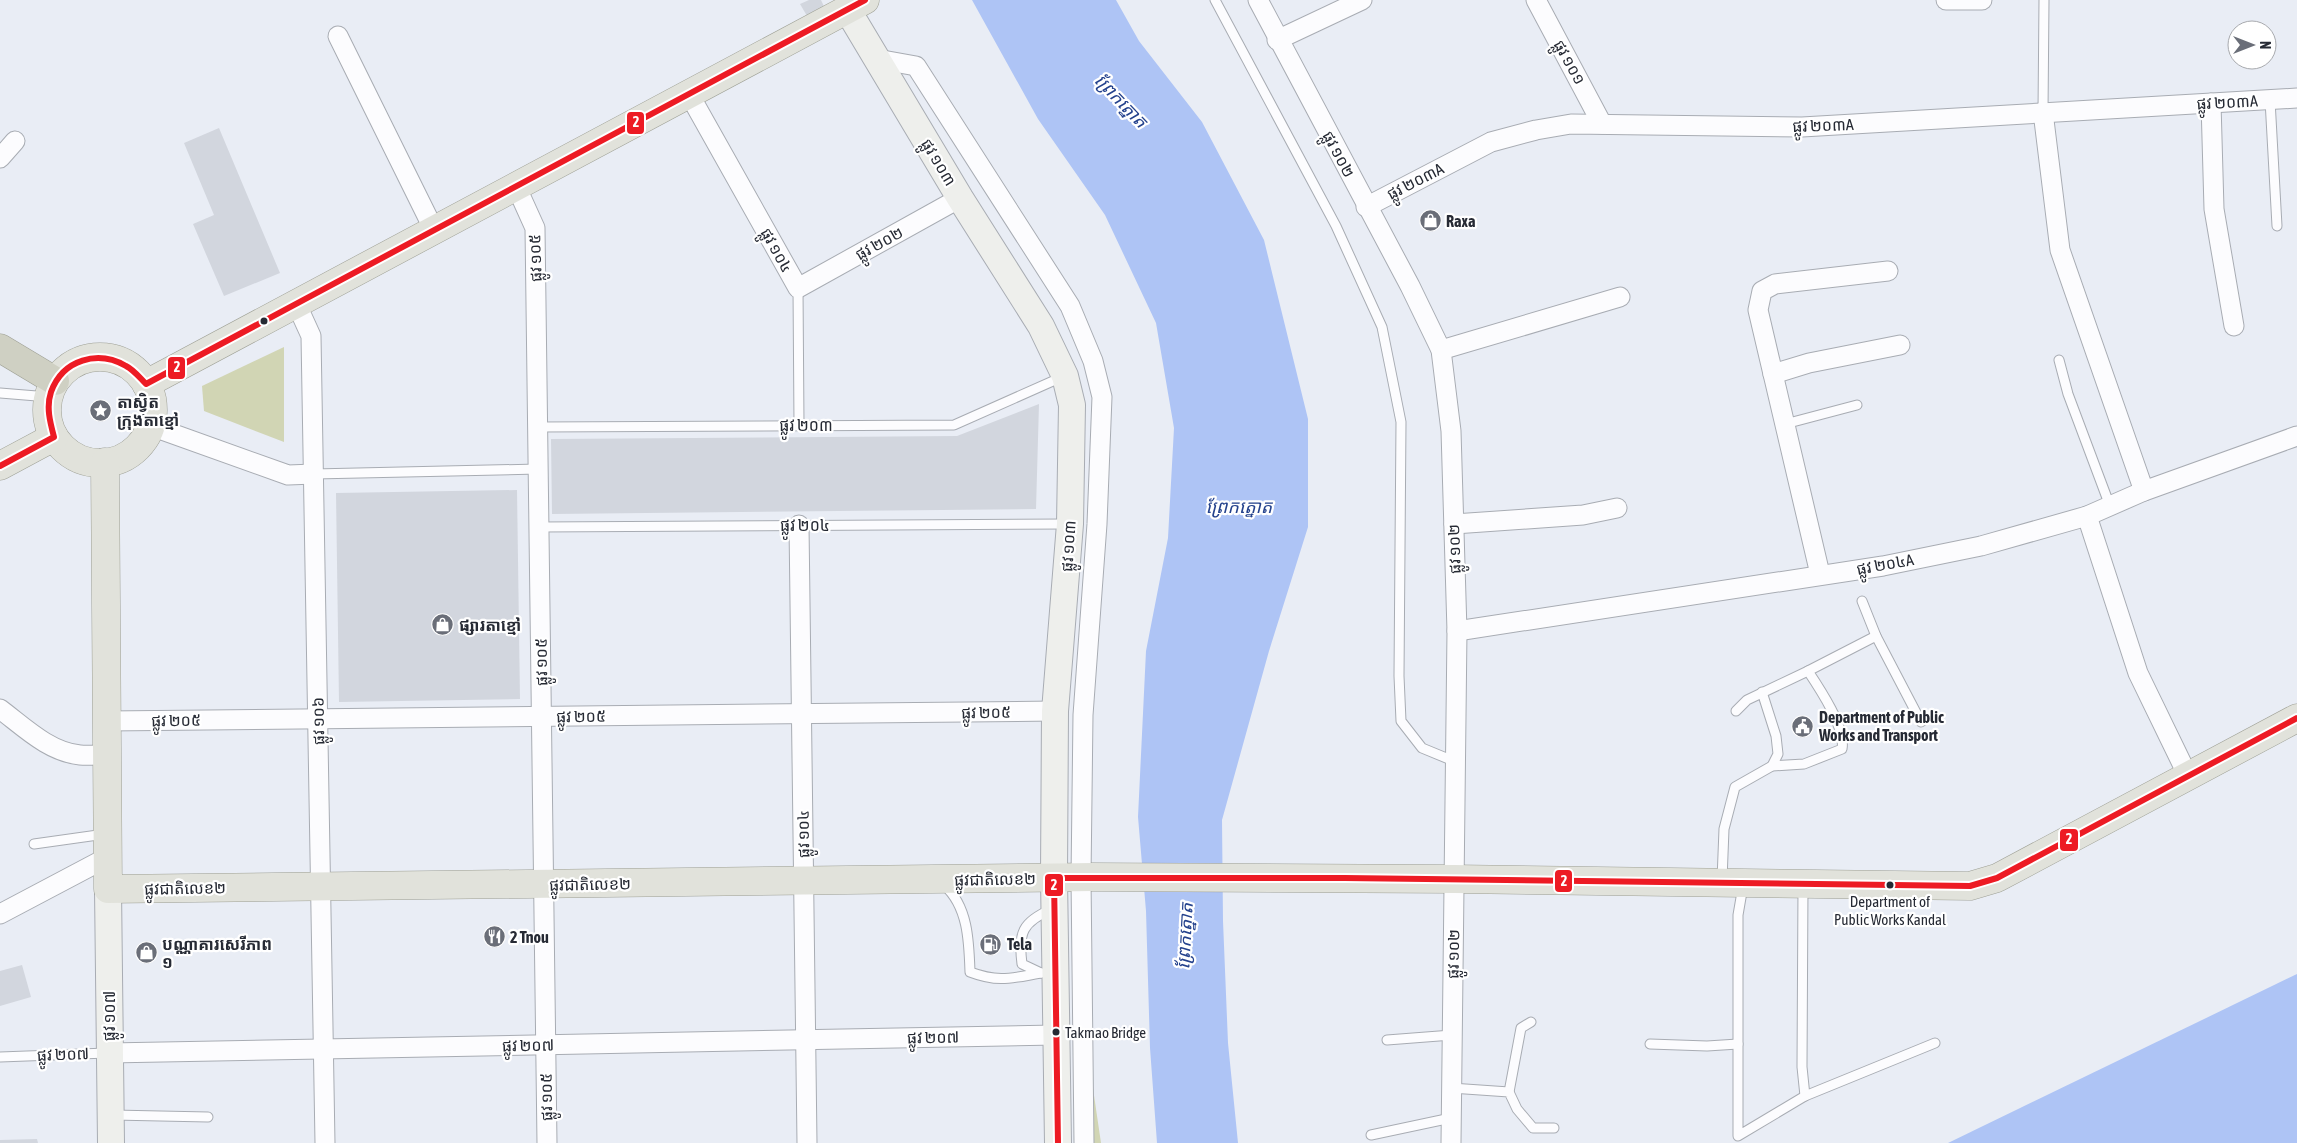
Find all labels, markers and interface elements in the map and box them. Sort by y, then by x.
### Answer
north arrow [2227,20,2277,70]
street label: ផ្លូវ ១០១ [1545,37,1590,90]
text: N [2257,41,2273,49]
water label: ព្រែកត្នោត [1090,69,1153,134]
street label: ផ្លូវ ២០៣A [2196,91,2259,118]
line badge: 2 [626,111,645,135]
text: 2 [633,114,640,130]
street label: ផ្លូវ ២០៣A [1792,115,1854,141]
street label: ផ្លូវ ១០២ [1314,128,1359,183]
street label: ផ្លូវ ១០៣ [913,135,960,192]
street label: ផ្លូវ ២០៣A [1384,159,1449,208]
shop icon: Raxa [1418,209,1442,233]
place label: Raxa [1446,212,1475,230]
street label: ផ្លូវ ២០២ [852,223,909,268]
street label: ផ្លូវ ១០៤ [752,225,797,278]
street label: ផ្លូវ ១០៥ [525,233,551,282]
unlabelled marker [259,316,269,326]
line badge: 2 [167,356,186,380]
text: 2 [174,359,181,375]
place label: តាស្វុិត ក្រុងតាខ្មៅ [117,392,179,430]
place icon: តាស្វុិត ក្រុងតាខ្មៅ [89,399,113,423]
street label: ផ្លូវ ២០៣ [779,416,833,440]
water label: ព្រែកត្នោត [1206,496,1274,518]
street label: ផ្លូវ ២០៤ [780,516,830,540]
street label: ផ្លូវ ១០៣ [1057,520,1085,573]
street label: ផ្លូវ ១០២ [1444,524,1470,574]
street label: ផ្លូវ ២០៤A [1855,550,1916,584]
shop icon: ផ្សារតាខ្មៅ [431,613,455,637]
place label: ផ្សារតាខ្មៅ [459,616,521,635]
street label: ផ្លូវ ១០៥ [532,638,556,686]
street label: ផ្លូវ ១០៦ [309,697,333,745]
street label: ផ្លូវ ២០៥ [961,703,1011,727]
street label: ផ្លូវ ២០៥ [556,707,606,731]
place label: Department of Public Works and Transport [1818,708,1944,744]
street label: ផ្លូវ ២០៥ [151,711,201,735]
public building icon: Department of Public Works and Transport [1791,714,1815,738]
street label: ផ្លូវ ១០៤ [794,810,818,858]
line badge: 2 [2059,828,2079,852]
text: 2 [2066,831,2073,847]
street label: ផ្លូវជាតិលេខ២ [954,869,1036,894]
line badge: 2 [1554,869,1573,893]
line badge: 2 [1044,873,1064,897]
text: 2 [1561,873,1568,889]
street label: ផ្លូវជាតិលេខ២ [549,874,631,899]
text: 2 [1051,877,1058,893]
street label: ផ្លូវជាតិលេខ២ [144,878,226,903]
marker: Department of Public Works Kandal [1885,880,1895,890]
place label: Department of Public Works Kandal [1834,893,1946,928]
water label: ព្រែកត្នោត [1172,901,1198,970]
restaurant icon: 2 Tnou [482,925,506,949]
place label: 2 Tnou [510,928,549,946]
street label: ផ្លូវ ១០២ [1444,929,1468,979]
fuel station icon: Tela [979,932,1003,956]
place label: បណ្ណាគារសេរីភាព ១ [162,935,272,971]
place label: Tela [1007,935,1032,953]
shop icon: បណ្ណាគារសេរីភាព ១ [134,941,158,965]
street label: ផ្លូវ ១០៧ [100,991,124,1041]
place label: Takmao Bridge [1065,1024,1146,1041]
marker: Takmao Bridge [1051,1027,1061,1037]
street label: ផ្លូវ ២០៧ [907,1028,959,1052]
street label: ផ្លូវ ២០៧ [502,1036,554,1060]
street label: ផ្លូវ ២០៧ [37,1044,90,1070]
street label: ផ្លូវ ១០៥ [537,1073,561,1121]

